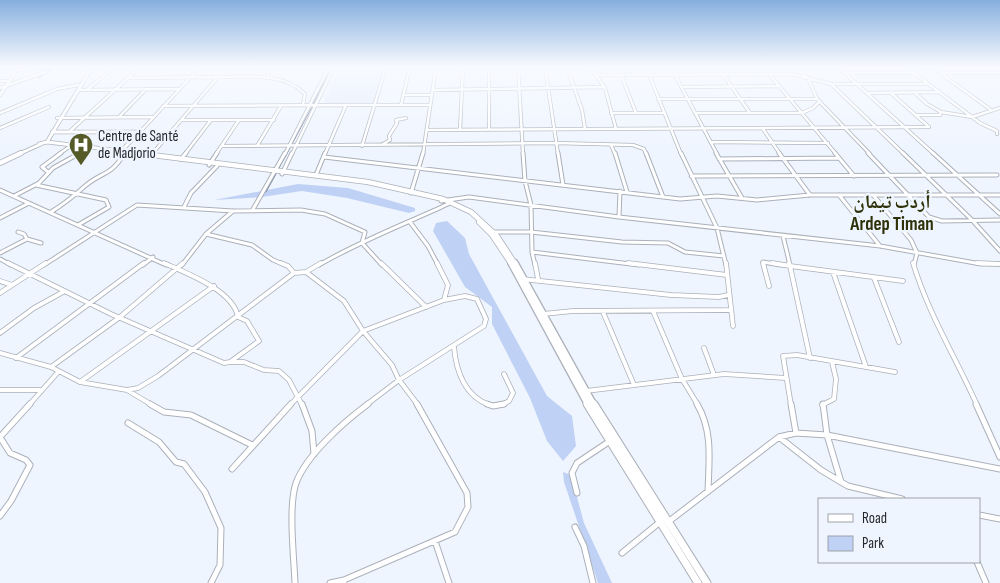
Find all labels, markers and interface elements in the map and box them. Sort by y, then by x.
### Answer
place label: Centre de Santé de Madjorio [98,127,179,163]
hospital icon: Centre de Santé de Madjorio [68,132,94,166]
district label: أردب تيمان Ardep Timan [849,190,934,236]
legend [818,498,980,563]
text: Road [862,509,887,528]
text: Park [862,534,884,553]

